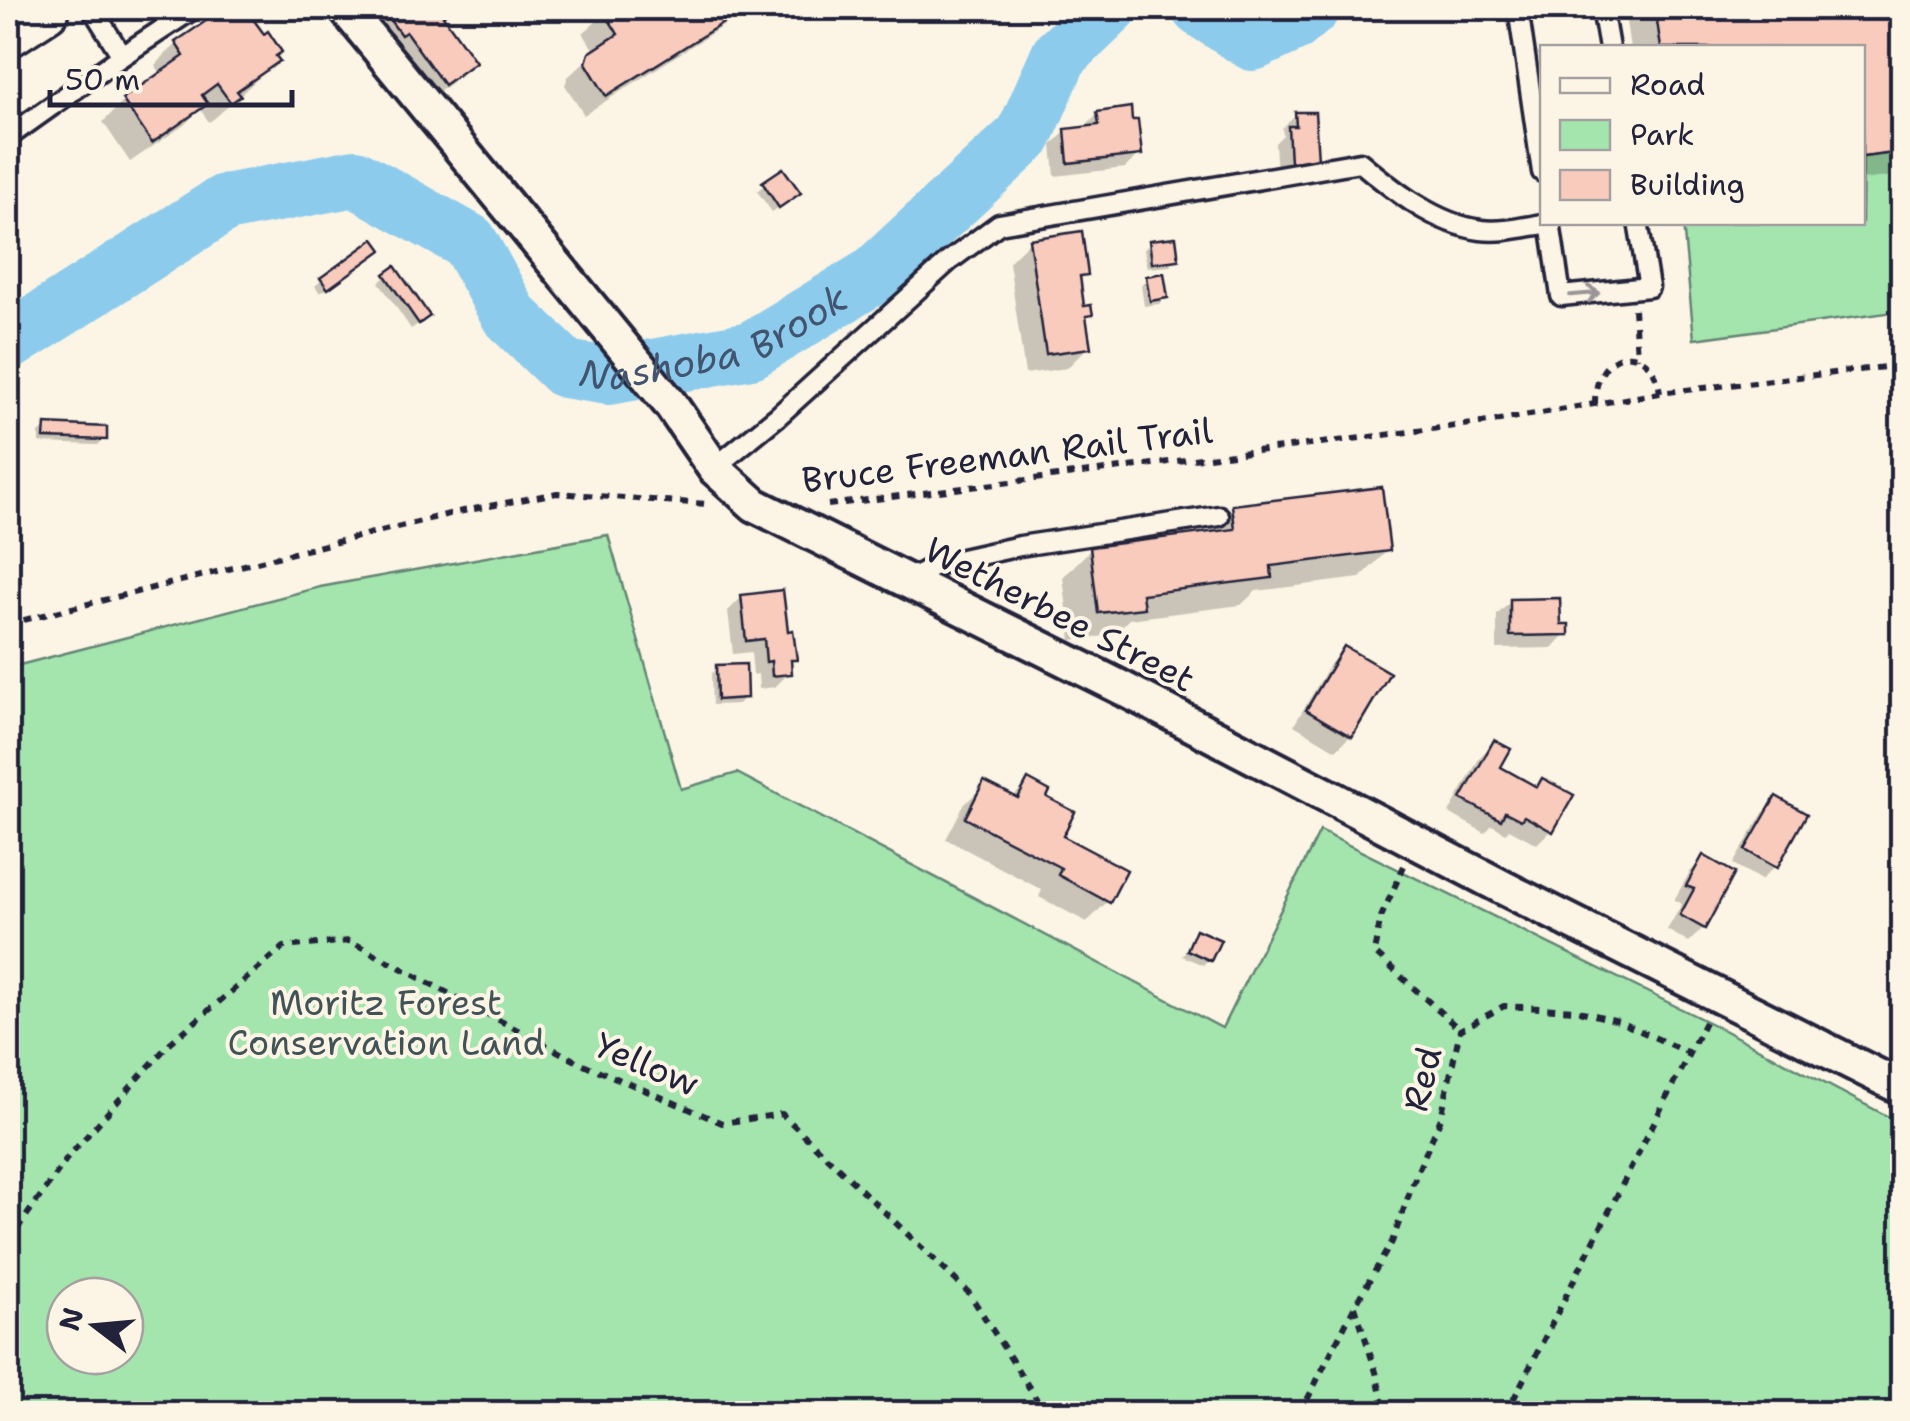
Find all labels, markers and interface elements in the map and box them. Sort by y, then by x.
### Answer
scale bar [50,45,292,107]
legend [1540,45,1865,225]
text: 50 m [65,59,140,100]
text: Road [1630,64,1705,105]
text: Park [1630,114,1694,155]
text: Building [1630,164,1745,205]
water label: Nashoba Brook [576,272,857,401]
one-way arrow [1568,284,1600,303]
street label: Bruce Freeman Rail Trail [799,406,1215,504]
street label: Wetherbee Street [917,526,1203,702]
park label: Moritz Forest Conservation Land [227,979,545,1066]
street label: Yellow [588,1021,706,1107]
street label: Red [1391,1042,1453,1116]
north arrow [45,1276,145,1376]
text: N [50,1303,92,1335]

